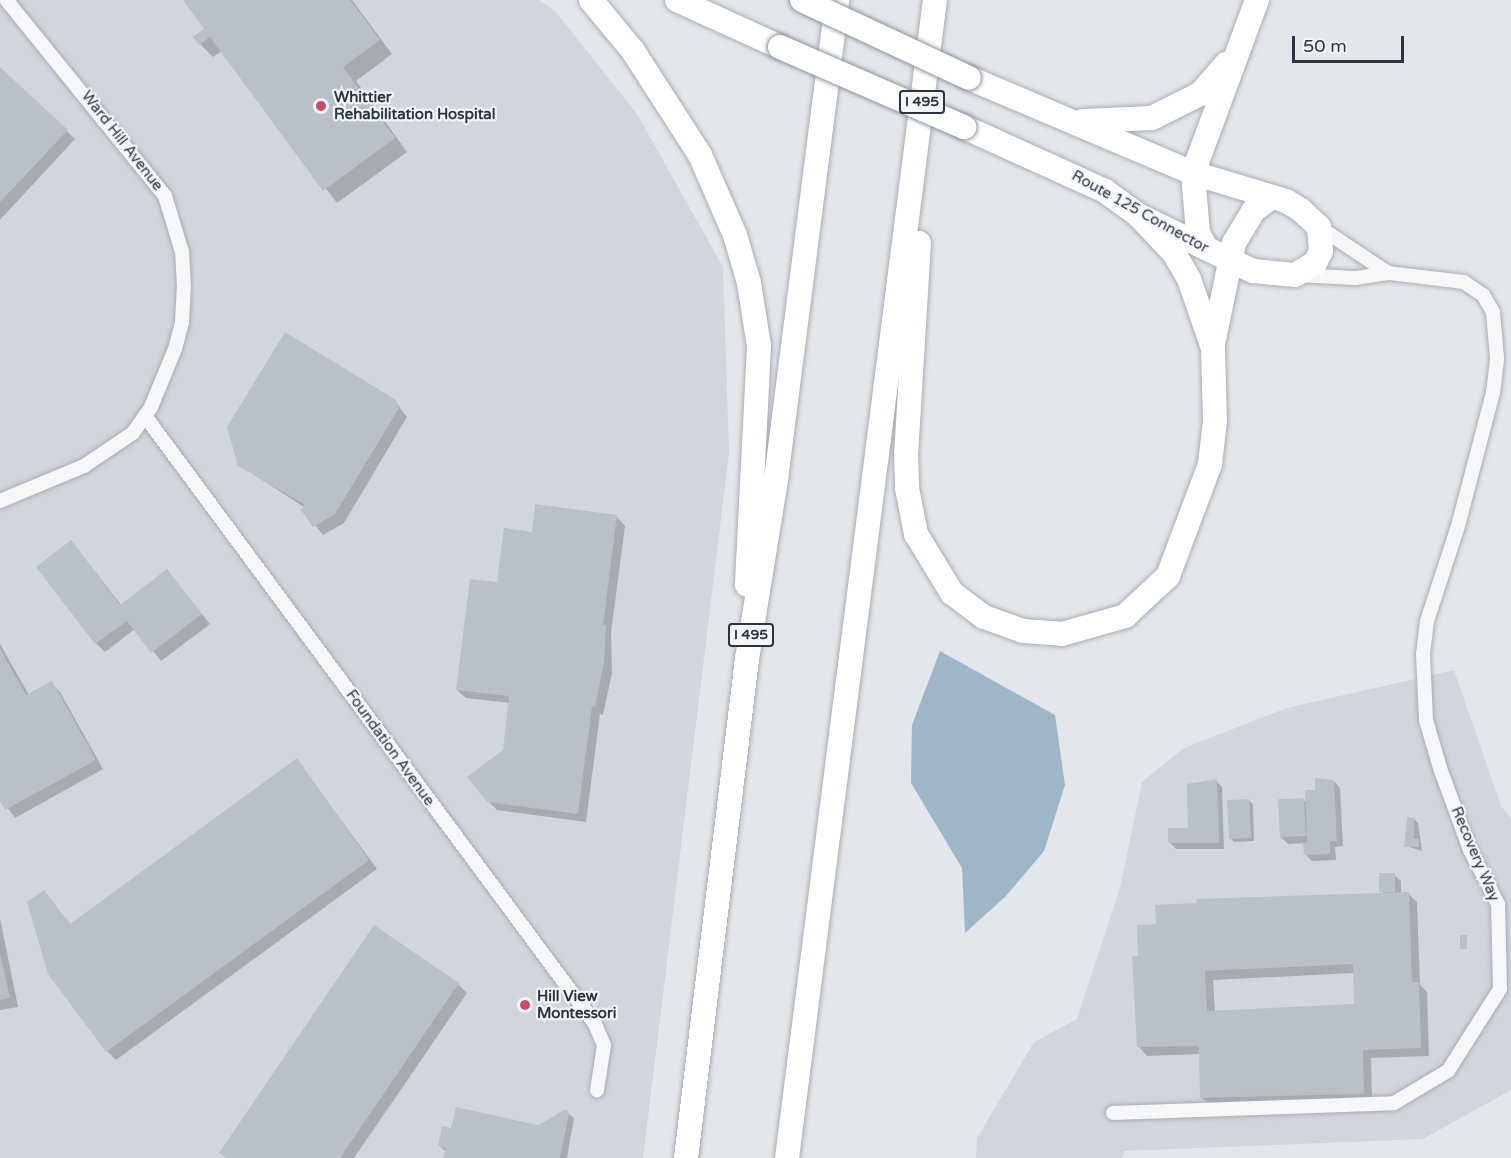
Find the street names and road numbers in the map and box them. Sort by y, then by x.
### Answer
street label: Ward Hill Avenue [77,87,167,195]
road number: I 495 [898,91,946,113]
street label: Route 125 Connector [1068,167,1212,257]
road number: I 495 [727,624,775,646]
street label: Foundation Avenue [342,687,438,809]
street label: Recovery Way [1447,804,1503,904]

